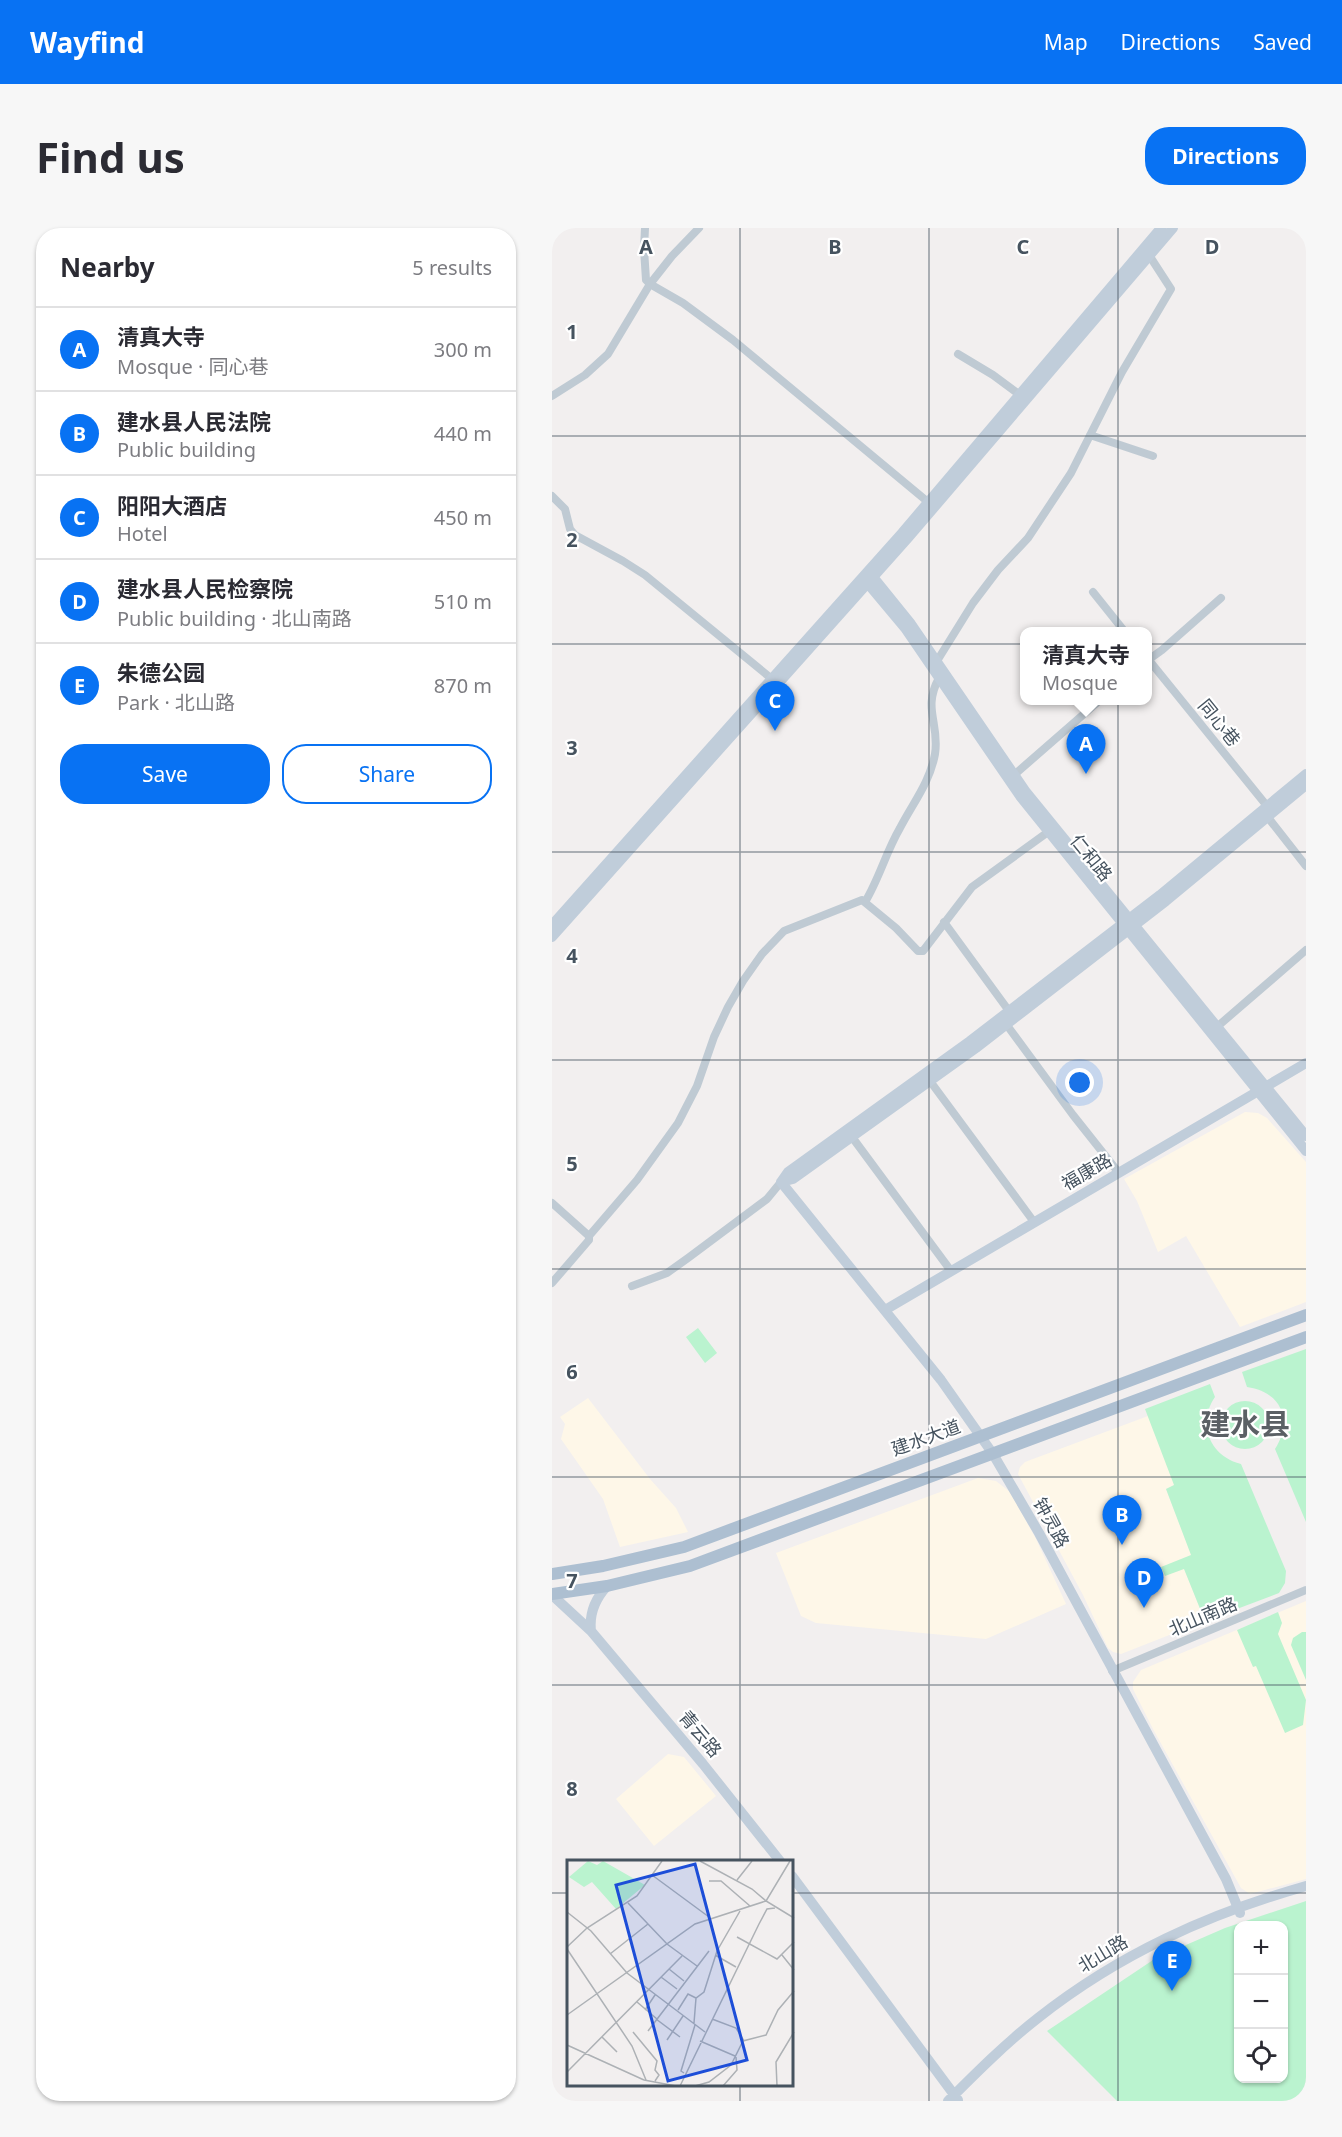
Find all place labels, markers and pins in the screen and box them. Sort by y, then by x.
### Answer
pin: C [756,682,794,731]
pin: A [1066,724,1106,774]
pin: B [1102,1496,1142,1545]
pin: D [1124,1558,1164,1608]
pin: E [1152,1942,1192,1991]

